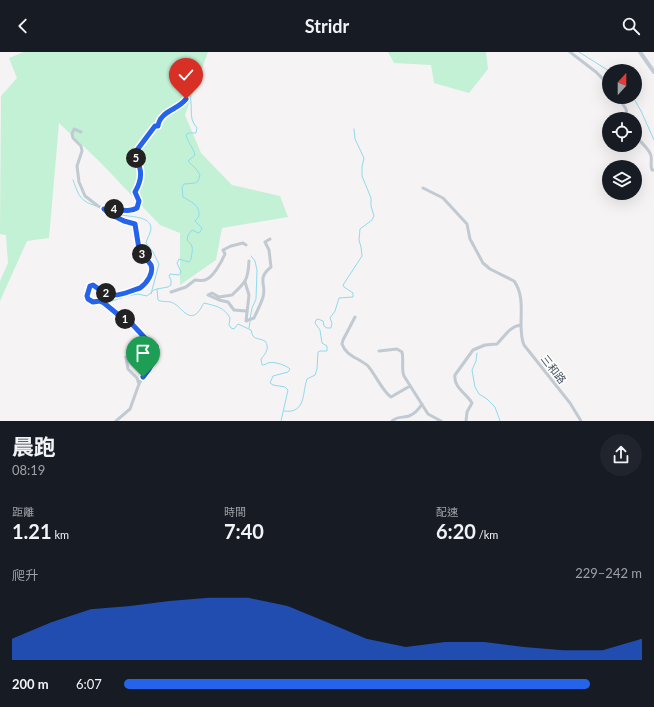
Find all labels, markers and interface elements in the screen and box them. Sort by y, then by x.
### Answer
icon: back [12,15,34,37]
text: Stridr [305,15,349,37]
icon: search [620,15,642,37]
pin [169,58,203,99]
icon: check [175,64,197,86]
north arrow [602,64,642,104]
map controls [602,64,642,200]
button: locate [602,112,642,152]
pin: 5 [126,148,146,168]
text: 5 [133,151,139,164]
button: layers [602,160,642,200]
pin: 4 [104,199,124,219]
text: 4 [111,202,117,215]
pin: 3 [132,244,152,264]
text: 3 [139,247,145,260]
pin: 2 [96,283,116,303]
text: 2 [103,286,109,299]
pin: 1 [115,309,135,329]
text: 1 [122,312,128,325]
pin [126,336,160,377]
icon: arrive [132,342,154,364]
street label: 三和路 [539,352,569,386]
text: 晨跑 [12,433,56,460]
button: share [600,434,642,476]
text: 08:19 [12,462,45,478]
text: 距離 [12,505,34,518]
text: 時間 [224,505,246,518]
text: 配速 [436,505,458,518]
text: 1.21 [12,519,52,543]
text: 7:40 [224,519,264,543]
text: 6:20 [436,519,476,543]
text: km [52,528,69,541]
text: /km [476,528,498,541]
text: 229–242 m [575,565,642,581]
text: 爬升 [12,567,38,583]
text: 200 m [12,676,49,692]
text: 6:07 [76,676,102,692]

